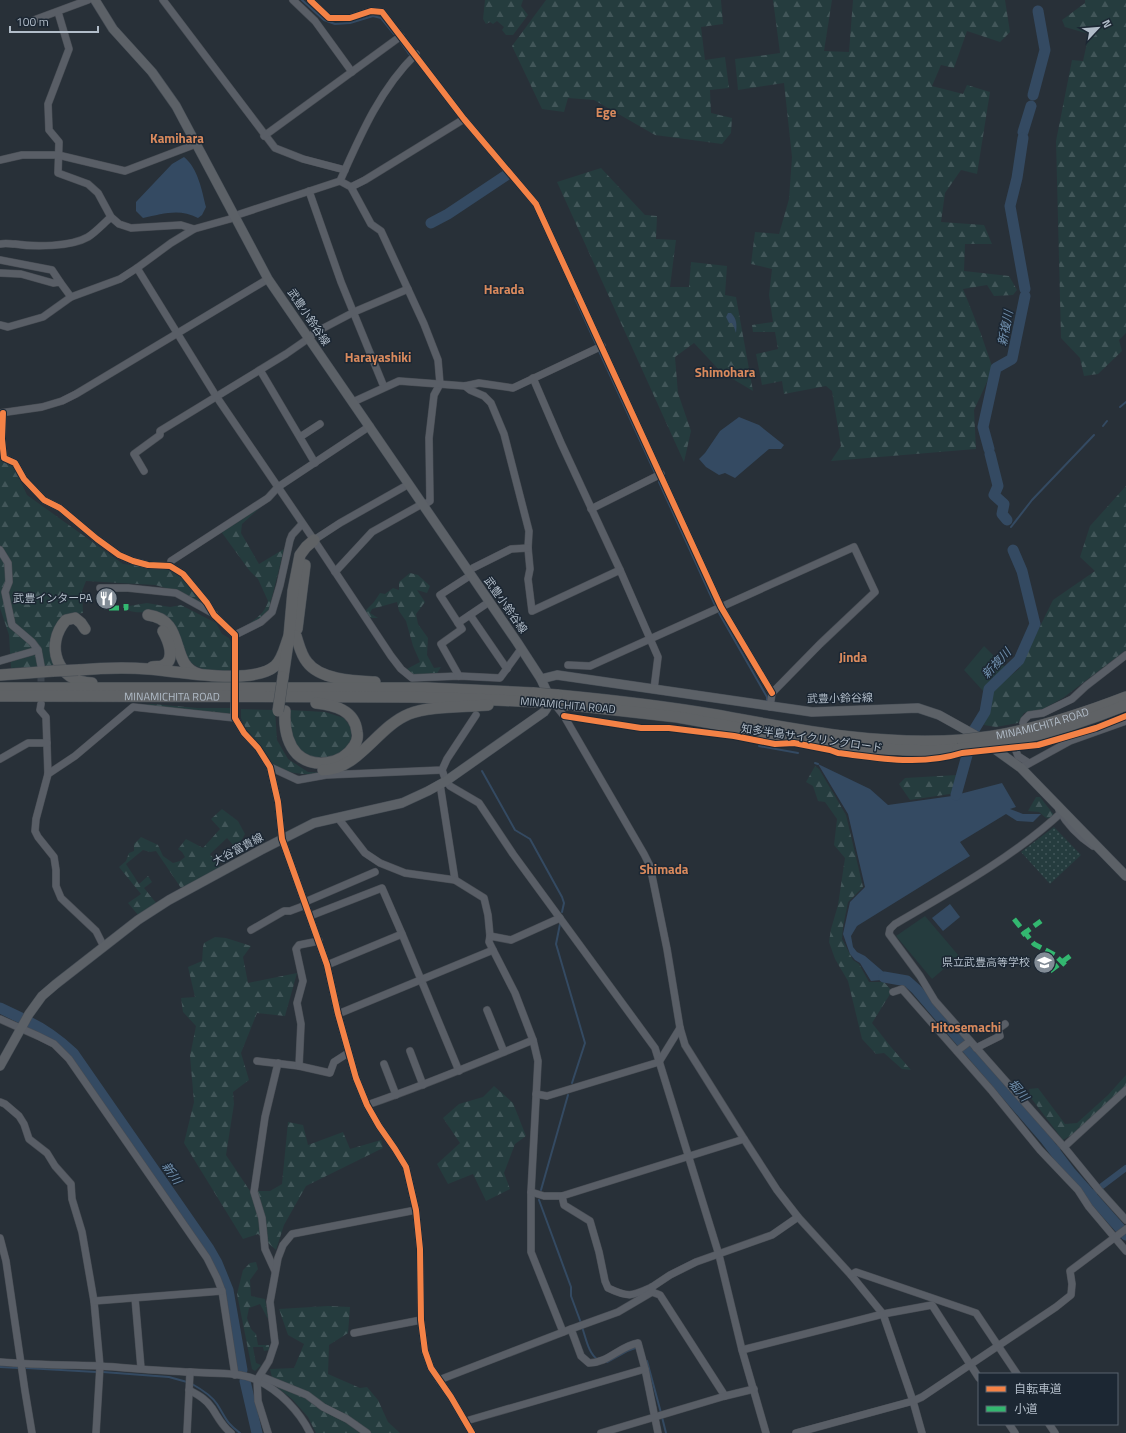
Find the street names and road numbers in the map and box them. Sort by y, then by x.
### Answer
street label: 武豊小鈴谷線 [284,285,334,349]
street label: 武豊小鈴谷線 [481,573,531,637]
street label: MINAMICHITA ROAD [124,688,220,705]
street label: 武豊小鈴谷線 [807,689,873,707]
street label: MINAMICHITA ROAD [520,693,616,717]
street label: MINAMICHITA ROAD [995,703,1091,744]
street label: 知多半島サイクリングロード [740,720,884,756]
street label: 大谷富貴線 [210,829,266,869]

